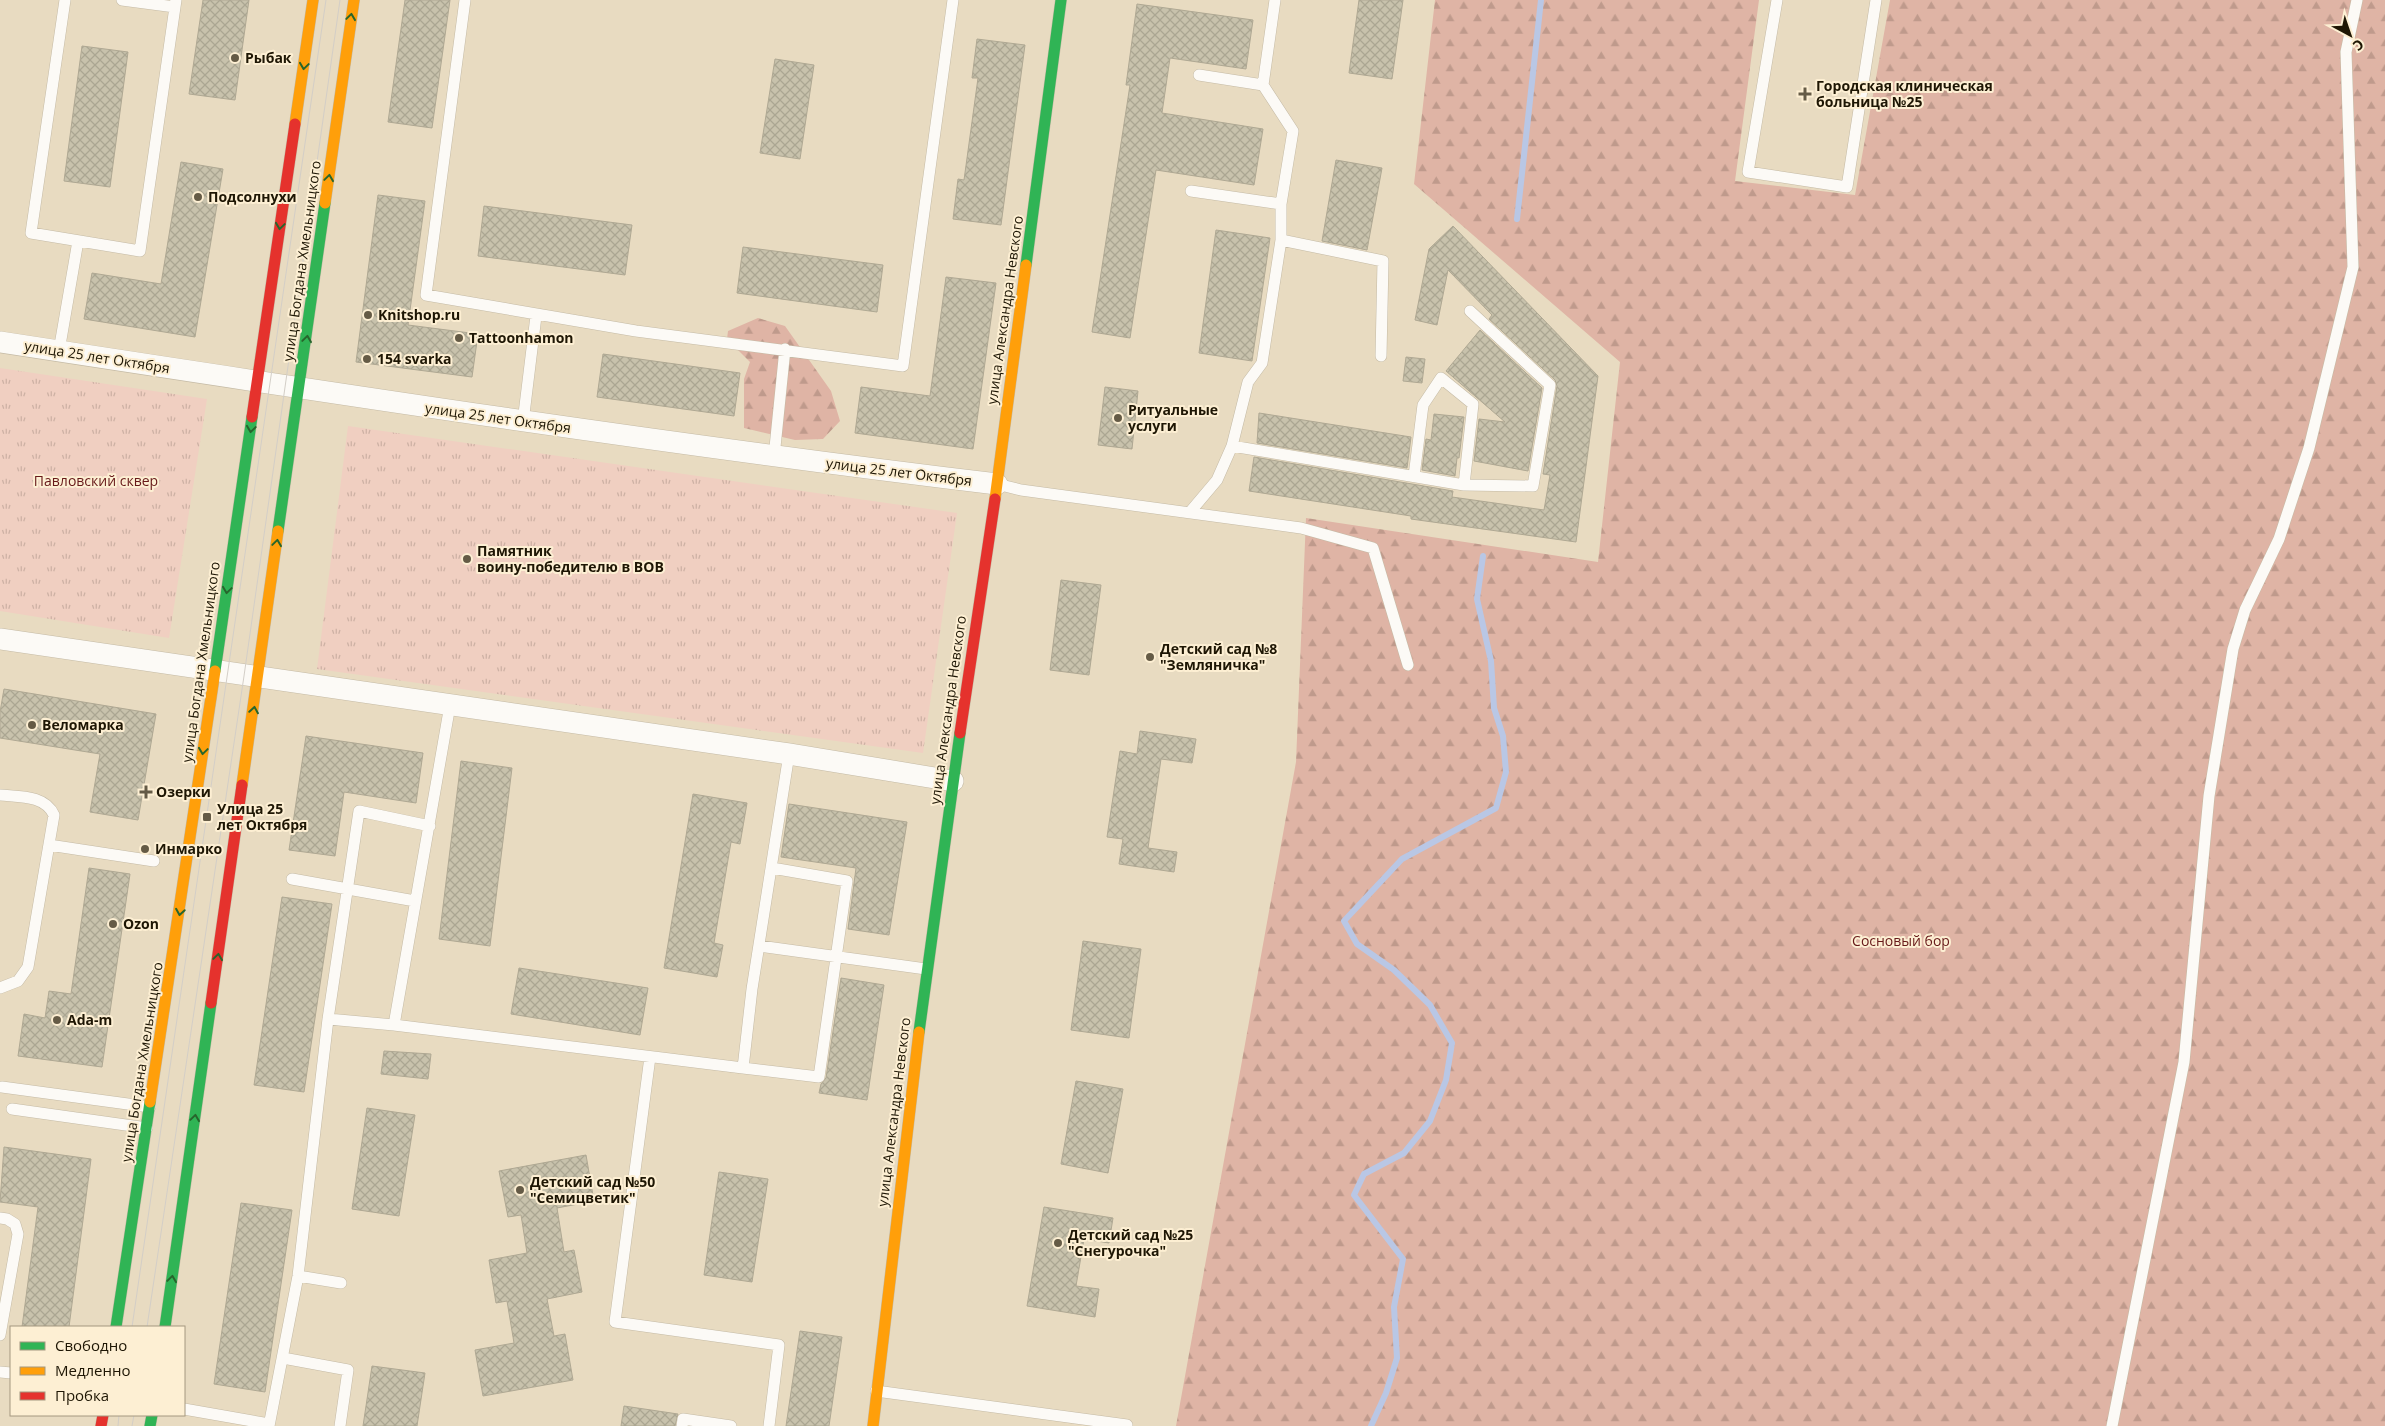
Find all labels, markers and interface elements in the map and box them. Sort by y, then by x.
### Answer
north arrow [2325,10,2375,60]
one-way arrow [346,12,356,21]
text: С [2349,35,2368,56]
place label: Рыбак [245,48,292,67]
marker: Рыбак [229,52,241,64]
one-way arrow [299,61,309,70]
place label: Городская клиническая больница №25 [1816,76,1993,111]
marker: Городская клиническая больница №25 [1798,87,1812,101]
street label: улица Богдана Хмельницкого [278,159,325,362]
one-way arrow [323,173,334,181]
place label: Подсолнухи [208,187,297,206]
marker: Подсолнухи [192,191,204,203]
street label: улица Александра Невского [982,214,1027,406]
one-way arrow [276,222,286,231]
place label: Knitshop.ru [378,305,460,324]
marker: Knitshop.ru [362,309,374,321]
place label: Tattoonhamon [469,328,574,347]
marker: Tattoonhamon [453,332,465,344]
one-way arrow [301,334,311,343]
street label: улица 25 лет Октября [23,336,171,377]
place label: 154 svarka [377,349,452,368]
marker: 154 svarka [361,353,373,365]
street label: улица 25 лет Октября [424,398,572,437]
place label: Ритуальные услуги [1128,400,1218,435]
marker: Ритуальные услуги [1112,412,1124,424]
one-way arrow [246,426,257,434]
street label: улица 25 лет Октября [825,453,973,490]
park label: Павловский сквер [34,471,158,490]
one-way arrow [271,539,282,547]
place label: Памятник воину-победителю в ВОВ [477,541,664,576]
marker: Памятник воину-победителю в ВОВ [461,553,473,565]
street label: улица Богдана Хмельницкого [177,560,224,763]
one-way arrow [222,586,233,594]
street label: улица Александра Невского [925,614,970,806]
place label: Детский сад №8 "Земляничка" [1160,639,1277,674]
marker: Детский сад №8 "Земляничка" [1144,651,1156,663]
one-way arrow [248,706,258,714]
place label: Веломарка [42,715,124,734]
marker: Веломарка [26,719,38,731]
one-way arrow [198,747,209,755]
place label: Озерки [156,782,211,801]
marker: Озерки [140,786,152,798]
place label: Улица 25 лет Октября [217,799,307,834]
marker: Улица 25 лет Октября [201,811,213,823]
place label: Инмарко [155,839,223,858]
marker: Инмарко [139,843,151,855]
one-way arrow [175,907,185,916]
place label: Ozon [123,914,159,933]
marker: Ozon [107,918,119,930]
park label: Сосновый бор [1852,931,1950,950]
one-way arrow [212,953,223,961]
street label: улица Богдана Хмельницкого [116,961,167,1163]
place label: Ada-m [67,1010,112,1029]
marker: Ada-m [51,1014,63,1026]
street label: улица Александра Невского [872,1016,915,1208]
one-way arrow [190,1114,200,1123]
place label: Детский сад №50 "Семицветик" [530,1172,655,1207]
marker: Детский сад №50 "Семицветик" [514,1184,526,1196]
place label: Детский сад №25 "Снегурочка" [1068,1225,1193,1260]
marker: Детский сад №25 "Снегурочка" [1052,1237,1064,1249]
one-way arrow [166,1275,176,1283]
legend [10,1326,185,1416]
text: Свободно [55,1335,127,1355]
text: Медленно [55,1360,131,1380]
text: Пробка [55,1385,109,1405]

